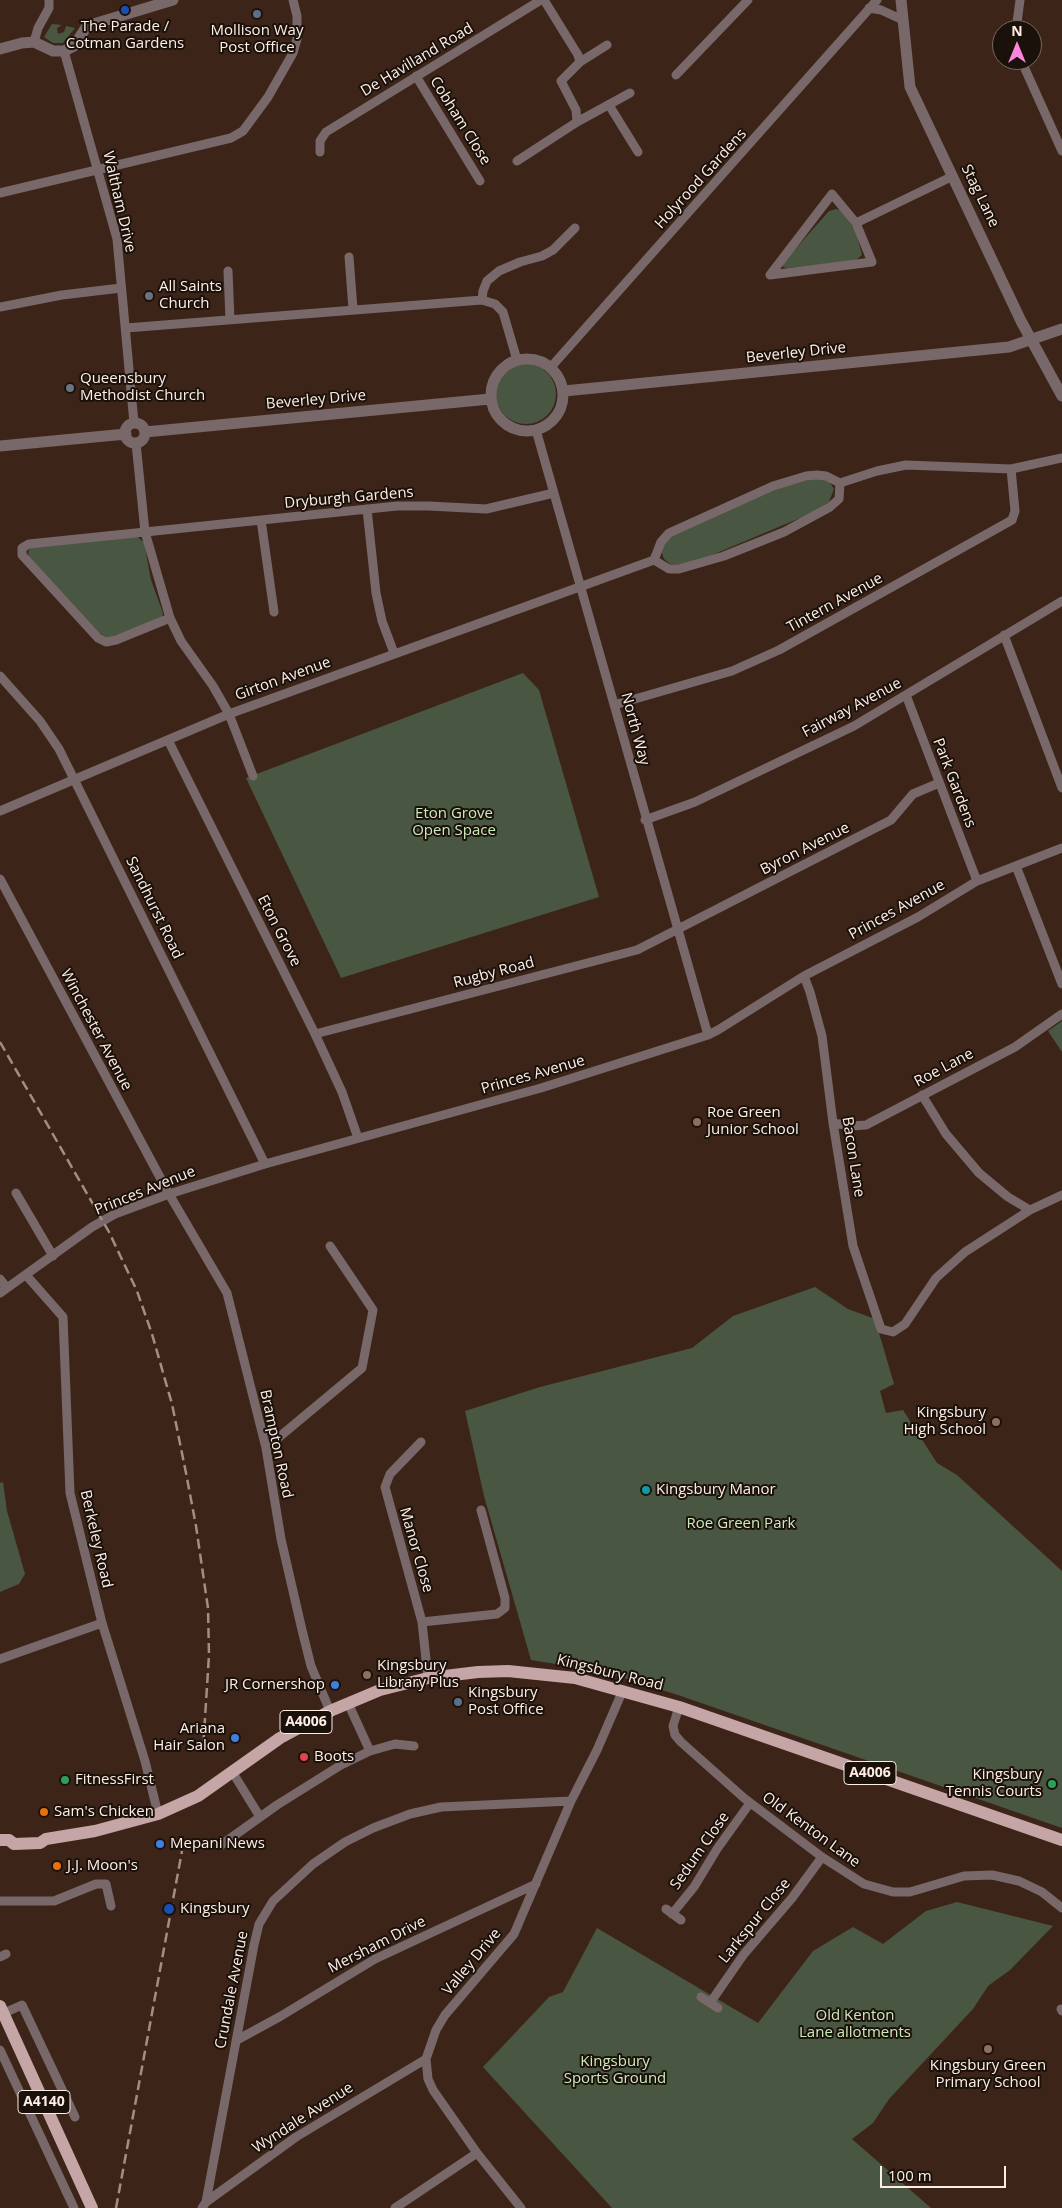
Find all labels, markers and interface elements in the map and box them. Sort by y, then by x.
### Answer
marker: The Parade / Cotman Gardens [119,4,131,16]
marker: Mollison Way Post Office [251,8,263,20]
place label: The Parade / Cotman Gardens [66,18,184,53]
street label: De Havilland Road [358,19,476,101]
north arrow [992,20,1042,70]
text: N [1011,21,1023,40]
place label: Mollison Way Post Office [211,22,303,57]
street label: Cobham Close [426,73,494,169]
street label: Holyrood Gardens [652,125,750,233]
street label: Waltham Drive [99,150,139,254]
street label: Stag Lane [957,162,1003,230]
place label: All Saints Church [159,278,222,313]
marker: All Saints Church [143,290,155,302]
street label: Beverley Drive [745,339,847,367]
place label: Queensbury Methodist Church [80,370,205,405]
marker: Queensbury Methodist Church [64,382,76,394]
street label: Beverley Drive [265,387,367,413]
street label: Dryburgh Gardens [284,483,414,513]
street label: Tintern Avenue [784,569,886,637]
street label: Girton Avenue [233,653,333,705]
street label: Fairway Avenue [799,674,905,742]
street label: North Way [617,691,653,767]
street label: Park Gardens [929,736,979,830]
park label: Eton Grove Open Space [412,805,496,840]
street label: Byron Avenue [757,819,853,879]
street label: Sandhurst Road [121,854,187,962]
street label: Princes Avenue [846,876,948,944]
street label: Eton Grove [253,892,305,970]
street label: Rugby Road [452,954,536,992]
street label: Winchester Avenue [56,966,136,1094]
street label: Roe Lane [911,1045,977,1091]
street label: Princes Avenue [479,1052,587,1098]
place label: Roe Green Junior School [707,1104,799,1139]
marker: Roe Green Junior School [691,1116,703,1128]
street label: Bacon Lane [838,1116,868,1198]
street label: Princes Avenue [92,1163,198,1219]
street label: Brampton Road [256,1388,296,1500]
place label: Kingsbury High School [903,1404,986,1439]
marker: Kingsbury High School [990,1416,1002,1428]
place label: Kingsbury Manor [656,1481,776,1499]
marker: Kingsbury Manor [640,1484,652,1496]
street label: Berkeley Road [76,1488,116,1590]
street label: Manor Close [395,1505,437,1595]
park label: Roe Green Park [687,1515,795,1533]
street label: Kingsbury Road [555,1651,665,1695]
place label: Kingsbury Library Plus [377,1657,459,1692]
marker: Kingsbury Library Plus [361,1669,373,1681]
place label: JR Cornershop [225,1676,325,1694]
marker: JR Cornershop [329,1679,341,1691]
place label: Kingsbury Post Office [468,1684,544,1719]
marker: Kingsbury Post Office [452,1696,464,1708]
road number: A4006 [280,1710,332,1734]
place label: Ariana Hair Salon [153,1720,225,1755]
marker: Ariana Hair Salon [229,1732,241,1744]
place label: Boots [314,1748,354,1766]
marker: Boots [298,1751,310,1763]
road number: A4006 [844,1762,896,1785]
place label: Kingsbury Tennis Courts [946,1766,1042,1801]
place label: FitnessFirst [75,1771,154,1789]
marker: FitnessFirst [59,1774,71,1786]
marker: Kingsbury Tennis Courts [1046,1778,1058,1790]
street label: Old Kenton Lane [759,1788,863,1872]
place label: Sam's Chicken [54,1803,154,1821]
marker: Sam's Chicken [38,1806,50,1818]
street label: Sedum Close [667,1809,733,1893]
place label: Mepani News [170,1835,265,1853]
marker: Mepani News [154,1838,166,1850]
place label: J.J. Moon's [67,1857,138,1875]
marker: J.J. Moon's [51,1860,63,1872]
street label: Larkspur Close [715,1875,795,1967]
place label: Kingsbury [180,1900,249,1918]
marker: Kingsbury [162,1902,176,1916]
street label: Mersham Drive [325,1913,429,1977]
street label: Valley Drive [439,1925,505,1999]
street label: Crundale Avenue [212,1929,252,2051]
park label: Old Kenton Lane allotments [799,2007,911,2042]
marker: Kingsbury Green Primary School [982,2043,994,2055]
park label: Kingsbury Sports Ground [564,2053,666,2088]
place label: Kingsbury Green Primary School [930,2057,1046,2092]
street label: Wyndale Avenue [249,2079,357,2157]
road number: A4140 [18,2090,70,2114]
scale bar [882,2156,1008,2188]
text: 100 m [888,2165,932,2185]

